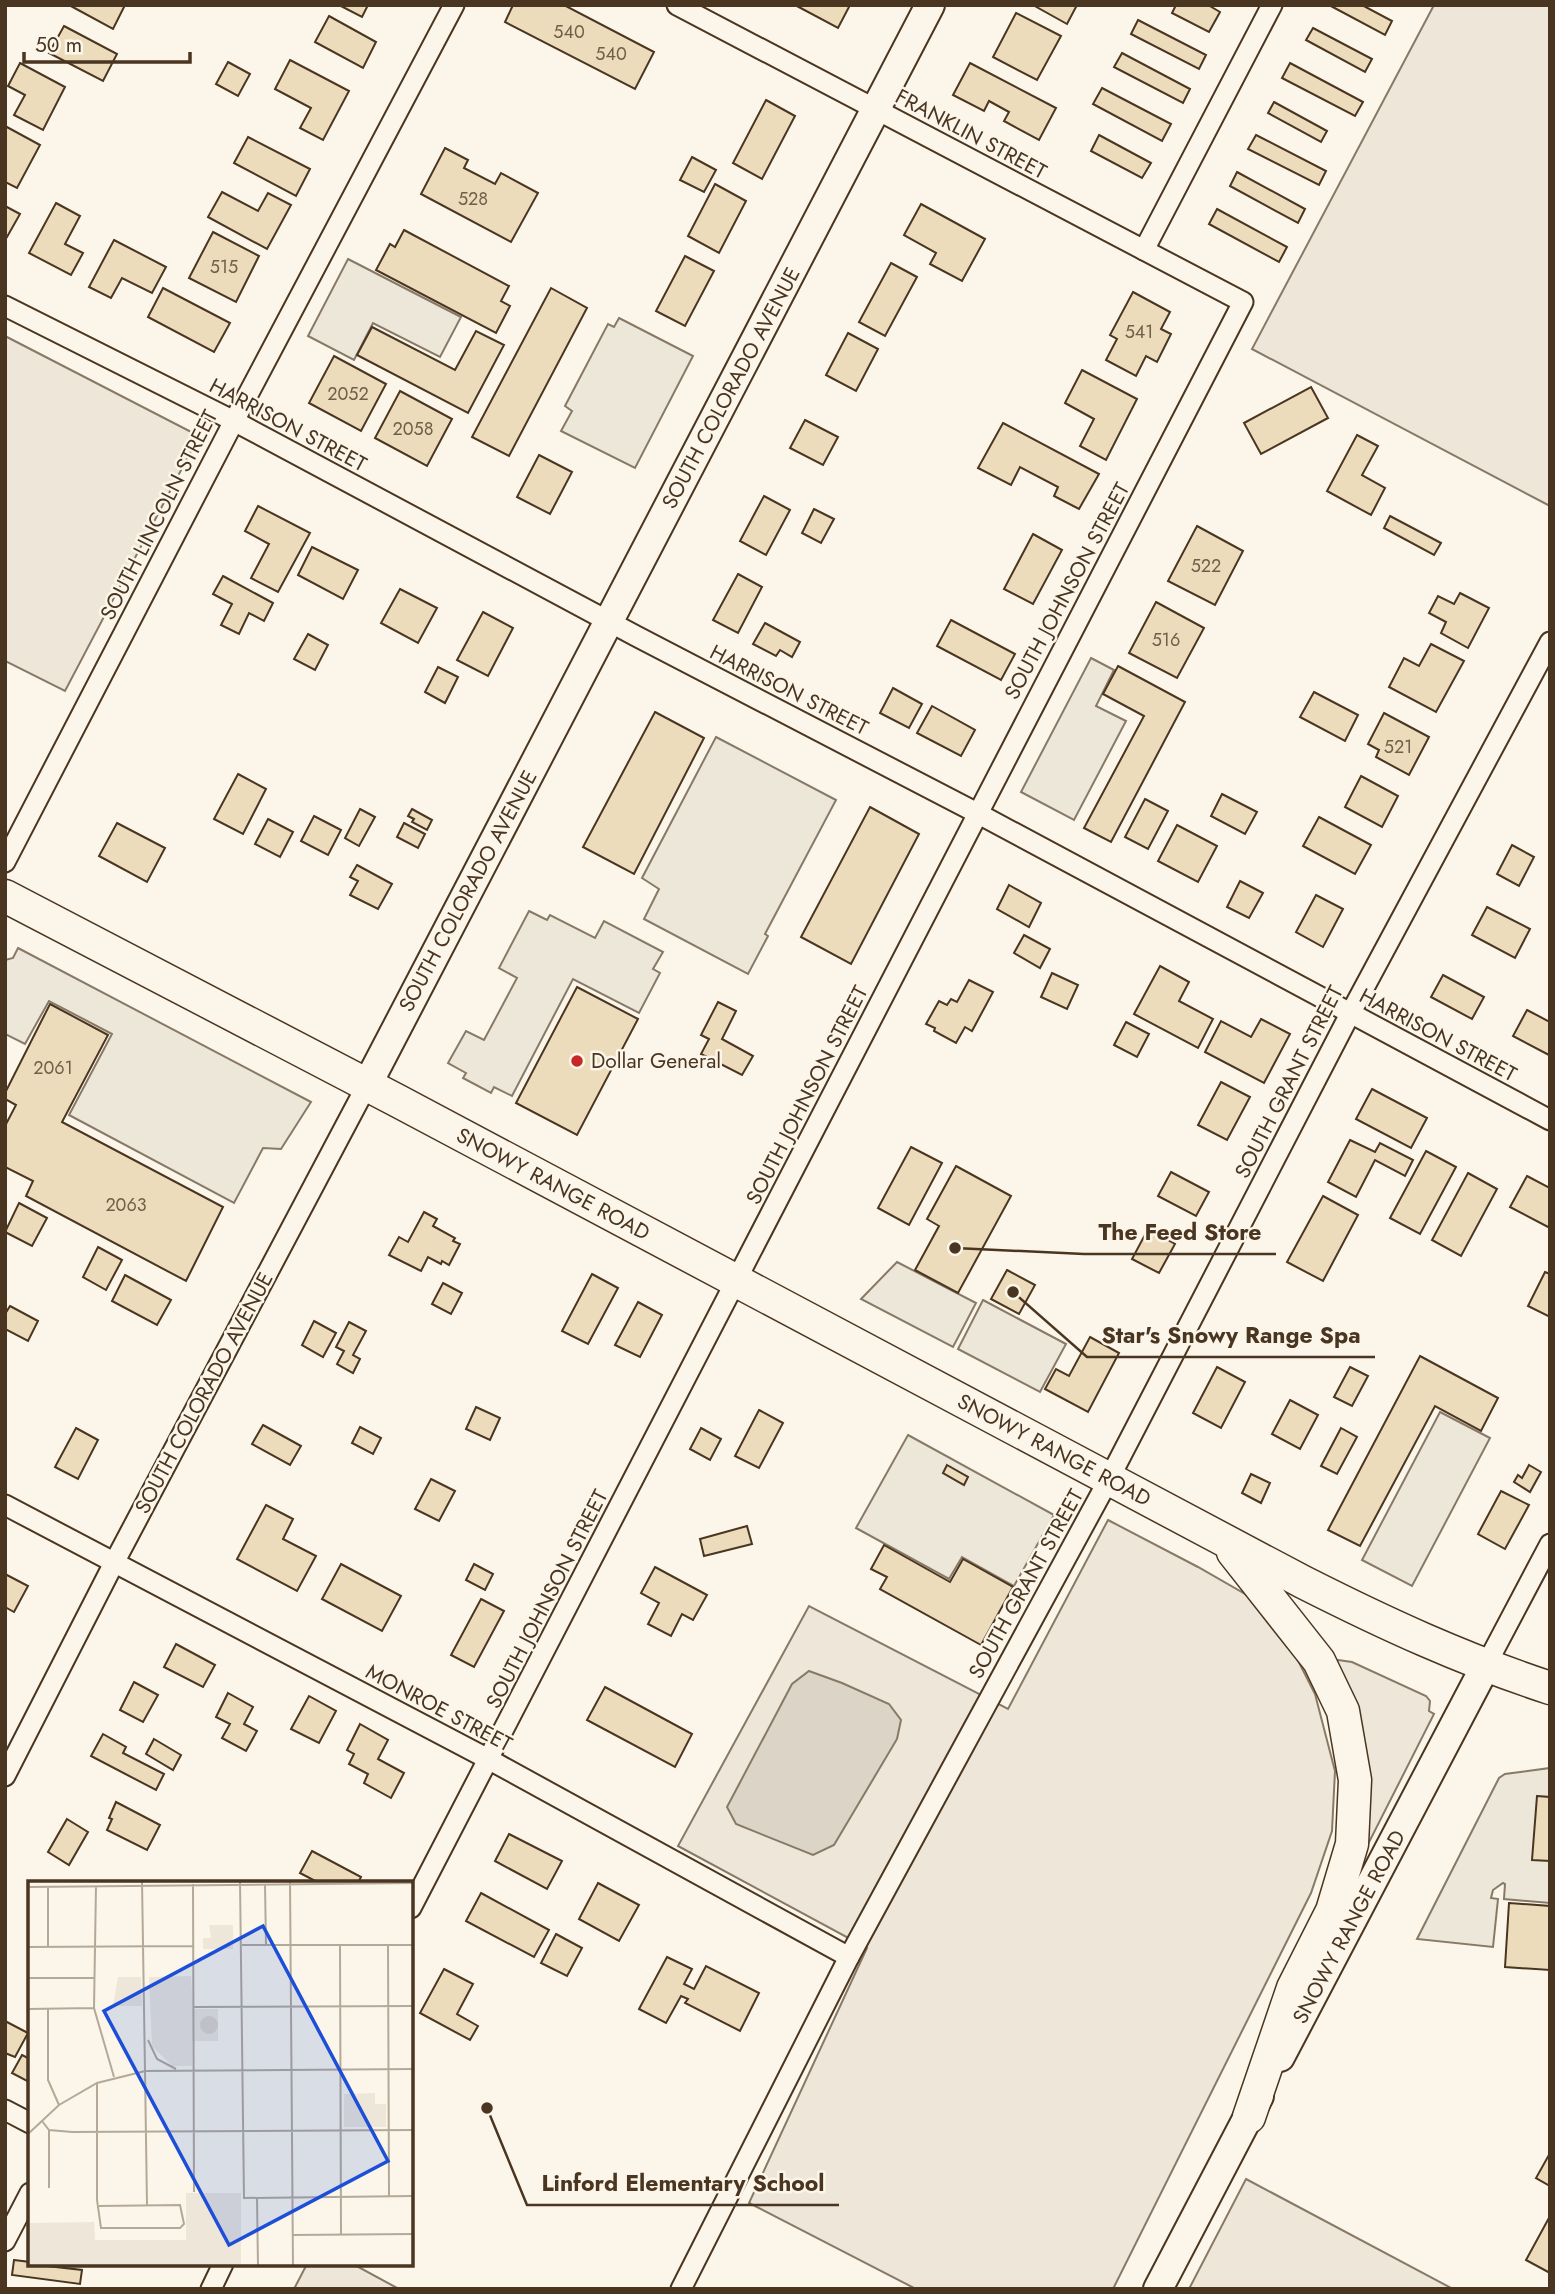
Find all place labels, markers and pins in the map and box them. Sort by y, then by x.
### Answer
place label: Dollar General [591,1046,721,1076]
marker: Dollar General [569,1053,585,1069]
callout: The Feed Store [1084,1210,1276,1254]
callout: Star's Snowy Range Spa [1087,1313,1375,1357]
callout: Linford Elementary School [527,2161,839,2205]

